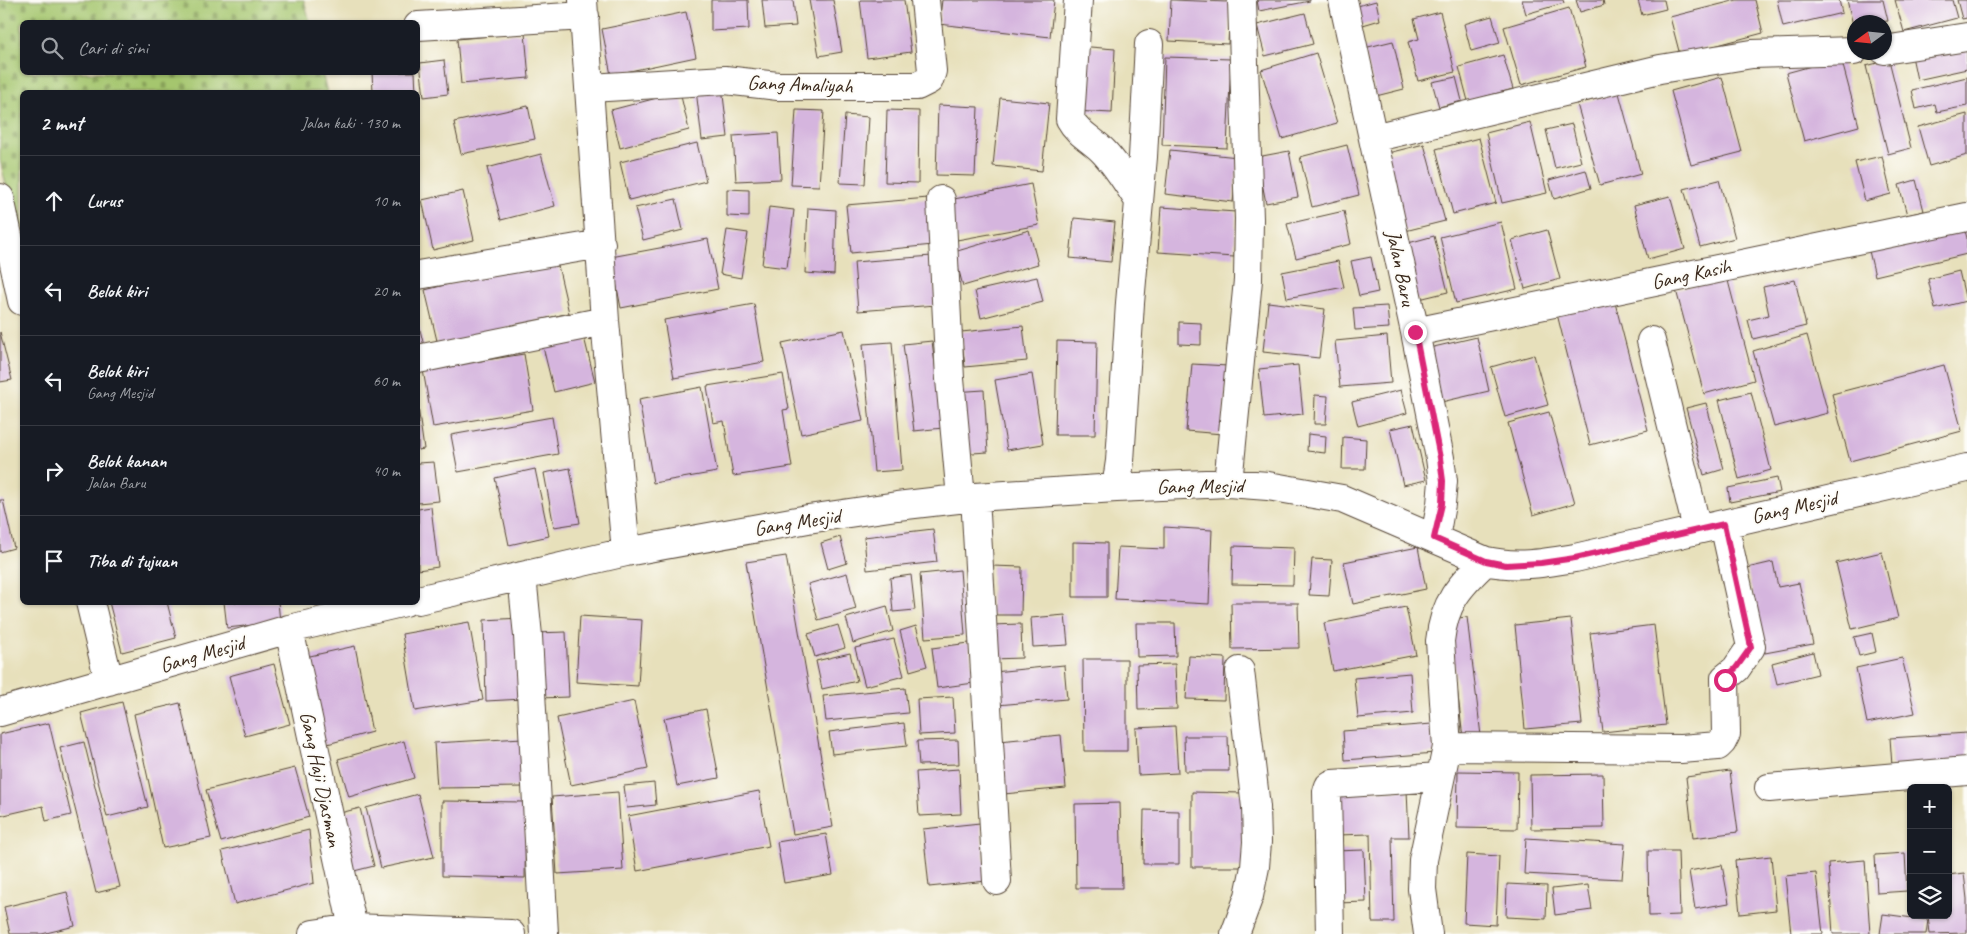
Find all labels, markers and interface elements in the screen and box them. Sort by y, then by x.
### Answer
north arrow [1847,15,1892,60]
search box [20,20,420,75]
icon: search [38,34,66,62]
text: Cari di sini [78,36,148,60]
street label: Gang Amaliyah [747,69,854,99]
text: 2 mnt [40,110,83,136]
text: Jalan kaki · 130 m [302,113,400,133]
icon: ahead [40,187,68,215]
text: Lurus [87,189,122,213]
text: 10 m [373,191,400,211]
street label: Jalan Baru [1380,227,1422,309]
street label: Gang Kasih [1649,253,1734,295]
icon: left [40,277,68,305]
text: Belok kiri [87,279,147,303]
text: 20 m [373,281,400,301]
route end [1404,321,1427,344]
text: Belok kiri [87,359,147,383]
icon: left [40,367,68,395]
text: 60 m [373,371,400,391]
text: Gang Mesjid [87,383,153,403]
text: Belok kanan [87,449,166,473]
icon: right [40,457,68,485]
text: 40 m [373,461,400,481]
street label: Gang Mesjid [1156,472,1247,500]
text: Jalan Baru [87,473,145,493]
street label: Gang Mesjid [1749,484,1843,529]
street label: Gang Mesjid [752,502,846,542]
icon: arrive [40,547,68,575]
text: Tiba di tujuan [87,549,177,573]
street label: Gang Mesjid [157,628,251,678]
route start [1714,669,1737,692]
street label: Gang Haji Djasman [294,709,348,849]
map controls [1907,784,1952,919]
button: + [1907,784,1952,829]
button: − [1907,829,1952,874]
button: layers [1907,874,1952,919]

